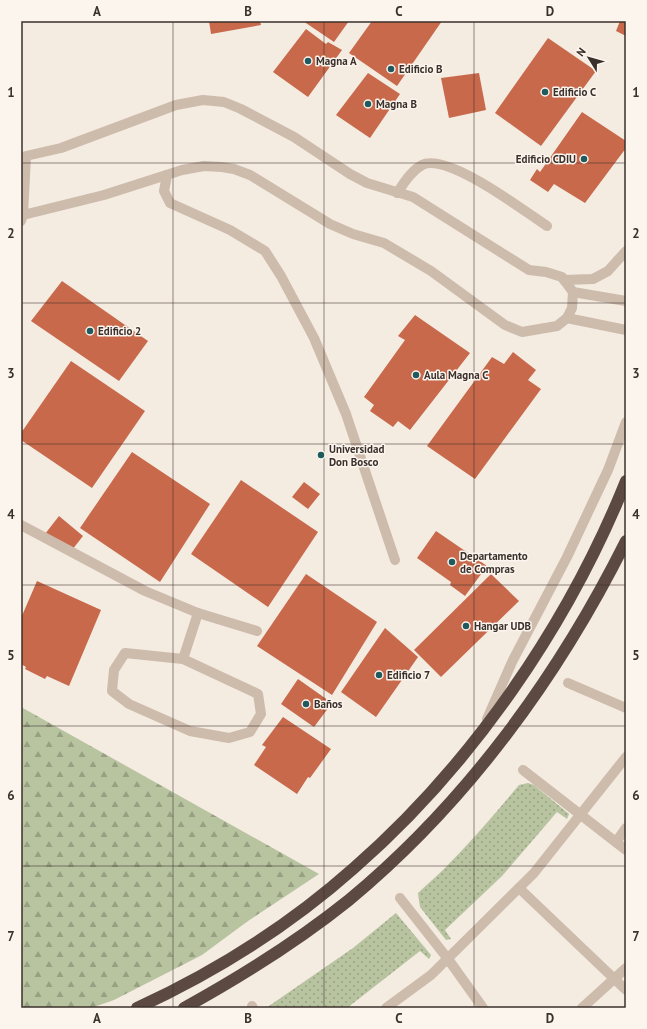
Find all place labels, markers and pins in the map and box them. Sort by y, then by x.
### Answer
place label: Magna A [316,54,357,68]
marker: Magna A [303,56,313,66]
place label: Edificio B [399,62,443,76]
marker: Edificio B [386,64,396,74]
place label: Edificio C [553,85,596,99]
marker: Edificio C [540,87,550,97]
place label: Magna B [376,97,417,111]
marker: Magna B [363,99,373,109]
place label: Edificio CDIU [516,152,576,166]
marker: Edificio CDIU [579,154,589,164]
place label: Edificio 2 [98,324,141,338]
marker: Edificio 2 [85,326,95,336]
place label: Aula Magna C [424,368,488,382]
marker: Aula Magna C [411,370,421,380]
place label: Universidad Don Bosco [329,442,384,469]
marker: Universidad Don Bosco [316,450,326,460]
place label: Departamento de Compras [460,549,528,576]
marker: Departamento de Compras [447,557,457,567]
place label: Hangar UDB [474,619,532,633]
marker: Hangar UDB [461,621,471,631]
place label: Edificio 7 [387,668,430,682]
marker: Edificio 7 [374,670,384,680]
place label: Baños [314,697,343,711]
marker: Baños [301,699,311,709]

